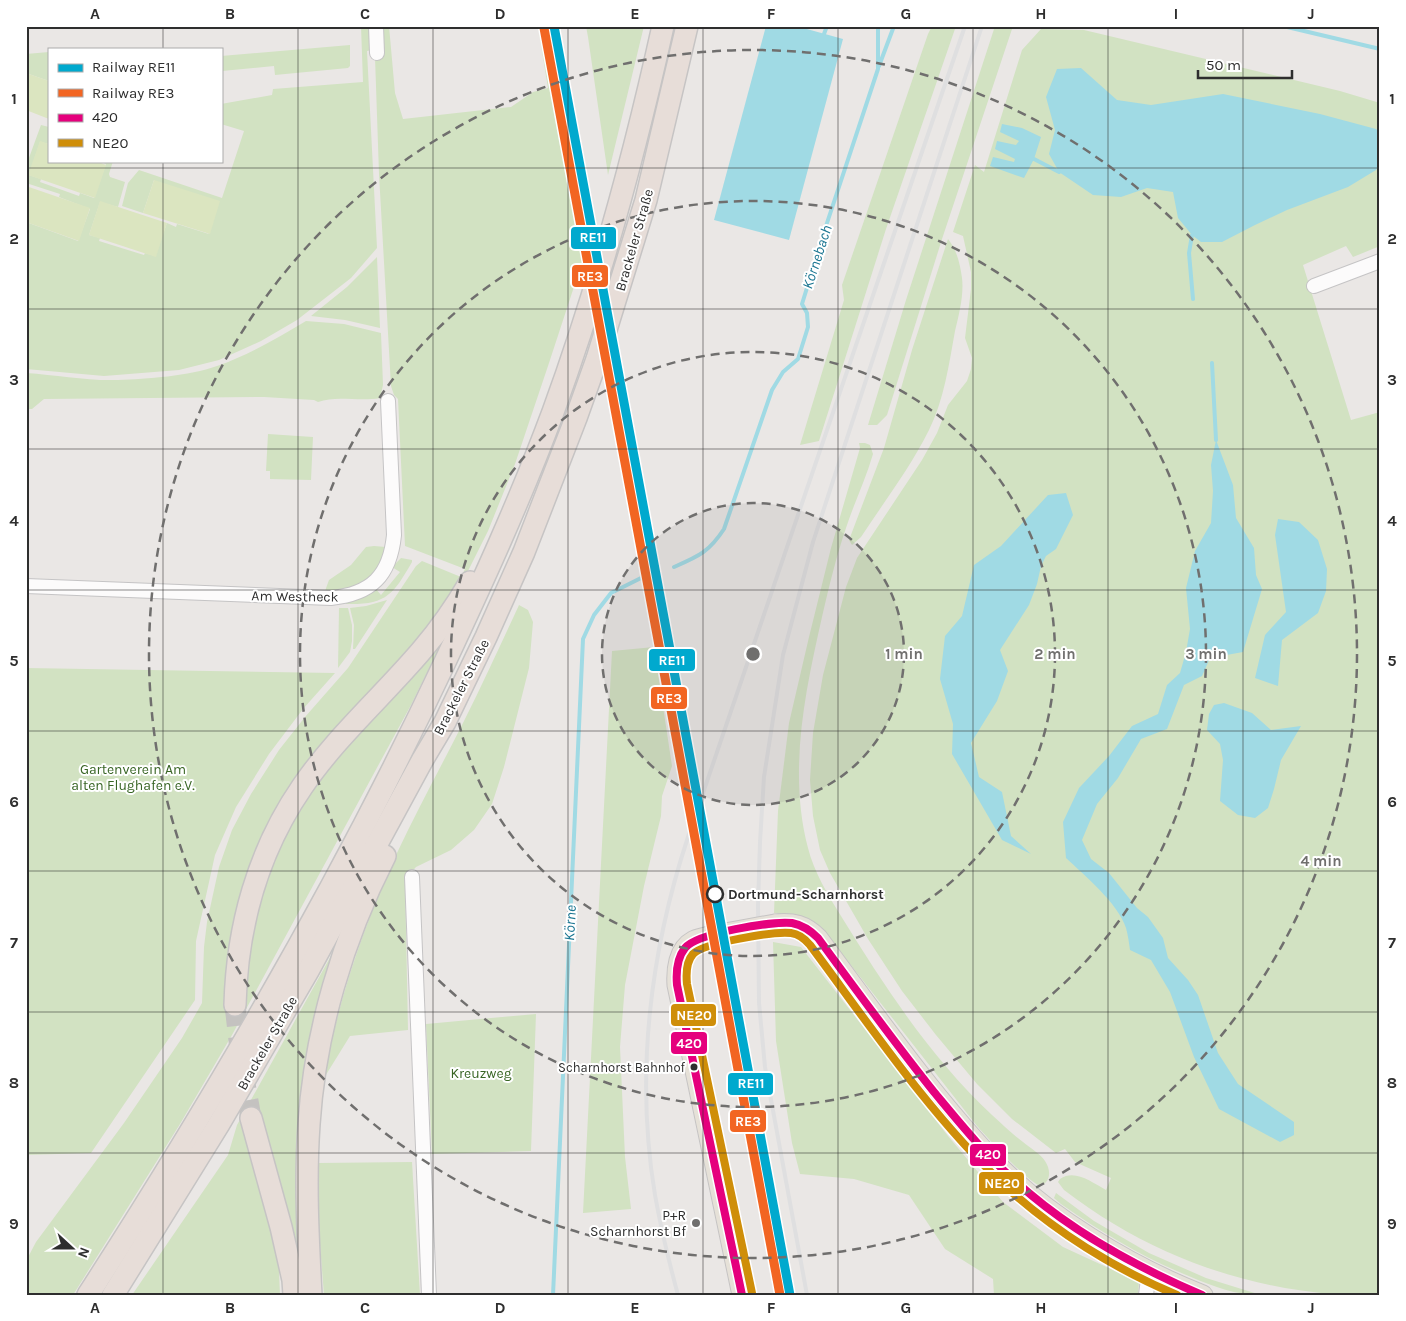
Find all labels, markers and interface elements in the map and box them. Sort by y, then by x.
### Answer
text: A [90,4,100,23]
text: B [225,4,235,23]
text: C [360,4,370,23]
text: D [495,4,506,23]
text: E [630,4,640,23]
text: F [767,4,776,23]
text: G [901,4,911,23]
text: H [1035,4,1047,23]
text: I [1174,4,1178,23]
text: J [1307,4,1315,23]
legend [48,48,222,162]
scale bar [1198,48,1292,80]
text: 50 m [1206,56,1241,74]
text: Railway RE11 [92,58,175,76]
text: Railway RE3 [92,84,174,102]
text: 1 [11,89,17,108]
text: 1 [1389,89,1395,108]
text: 420 [92,108,118,126]
text: NE20 [92,134,128,152]
street label: Brackeler Straße [612,187,657,293]
water label: Körnebach [798,223,836,291]
line badge: RE11 [570,226,617,250]
text: 2 [9,229,19,248]
text: RE11 [579,229,607,246]
text: 2 [1387,229,1397,248]
line badge: RE3 [571,264,609,288]
text: RE3 [577,268,603,285]
text: 3 [9,370,19,389]
text: 3 [1387,370,1397,389]
text: 4 [9,511,19,530]
text: 4 [1387,511,1397,530]
street label: Am Westheck [251,587,339,606]
street label: Brackeler Straße [430,636,493,738]
centre of rings [744,645,762,663]
text: 1 min [885,645,923,663]
text: 2 min [1034,645,1076,663]
text: 3 min [1185,645,1227,663]
line badge: RE11 [648,648,696,672]
text: 5 [9,651,19,670]
text: 5 [1387,651,1397,670]
text: RE11 [658,652,686,669]
line badge: RE3 [650,686,688,710]
text: RE3 [656,690,682,707]
park label: Gartenverein Am alten Flughafen e.V. [71,761,195,794]
text: 6 [9,792,19,811]
text: 6 [1387,792,1397,811]
text: 4 min [1300,852,1342,870]
marker: Dortmund-Scharnhorst [706,885,724,903]
place label: Dortmund-Scharnhorst [728,886,884,903]
water label: Körne [560,905,580,941]
text: 7 [10,933,18,952]
text: 7 [1388,933,1396,952]
street label: Brackeler Straße [234,993,301,1093]
line badge: NE20 [670,1003,717,1027]
text: NE20 [676,1007,712,1024]
line badge: 420 [670,1031,708,1055]
text: 420 [676,1035,702,1052]
place label: Scharnhorst Bahnhof [558,1060,686,1075]
marker: Scharnhorst Bahnhof [689,1062,699,1072]
park label: Kreuzweg [450,1065,512,1082]
line badge: RE11 [727,1072,774,1096]
text: 8 [9,1073,19,1092]
text: 8 [1387,1073,1397,1092]
text: RE11 [737,1075,765,1092]
line badge: RE3 [729,1109,767,1133]
text: RE3 [735,1113,761,1130]
line badge: 420 [969,1143,1007,1167]
text: 420 [975,1146,1001,1163]
line badge: NE20 [978,1171,1025,1195]
text: NE20 [984,1175,1020,1192]
place label: P+R Scharnhorst Bf [590,1207,686,1240]
text: 9 [9,1214,19,1233]
text: 9 [1387,1214,1397,1233]
marker: P+R Scharnhorst Bf [690,1217,702,1229]
north arrow [48,1224,98,1274]
text: N [74,1245,93,1260]
text: A [90,1298,100,1317]
text: B [225,1298,235,1317]
text: C [360,1298,370,1317]
text: D [495,1298,506,1317]
text: E [630,1298,640,1317]
text: F [767,1298,776,1317]
text: G [901,1298,911,1317]
text: H [1035,1298,1047,1317]
text: I [1174,1298,1178,1317]
text: J [1307,1298,1315,1317]

